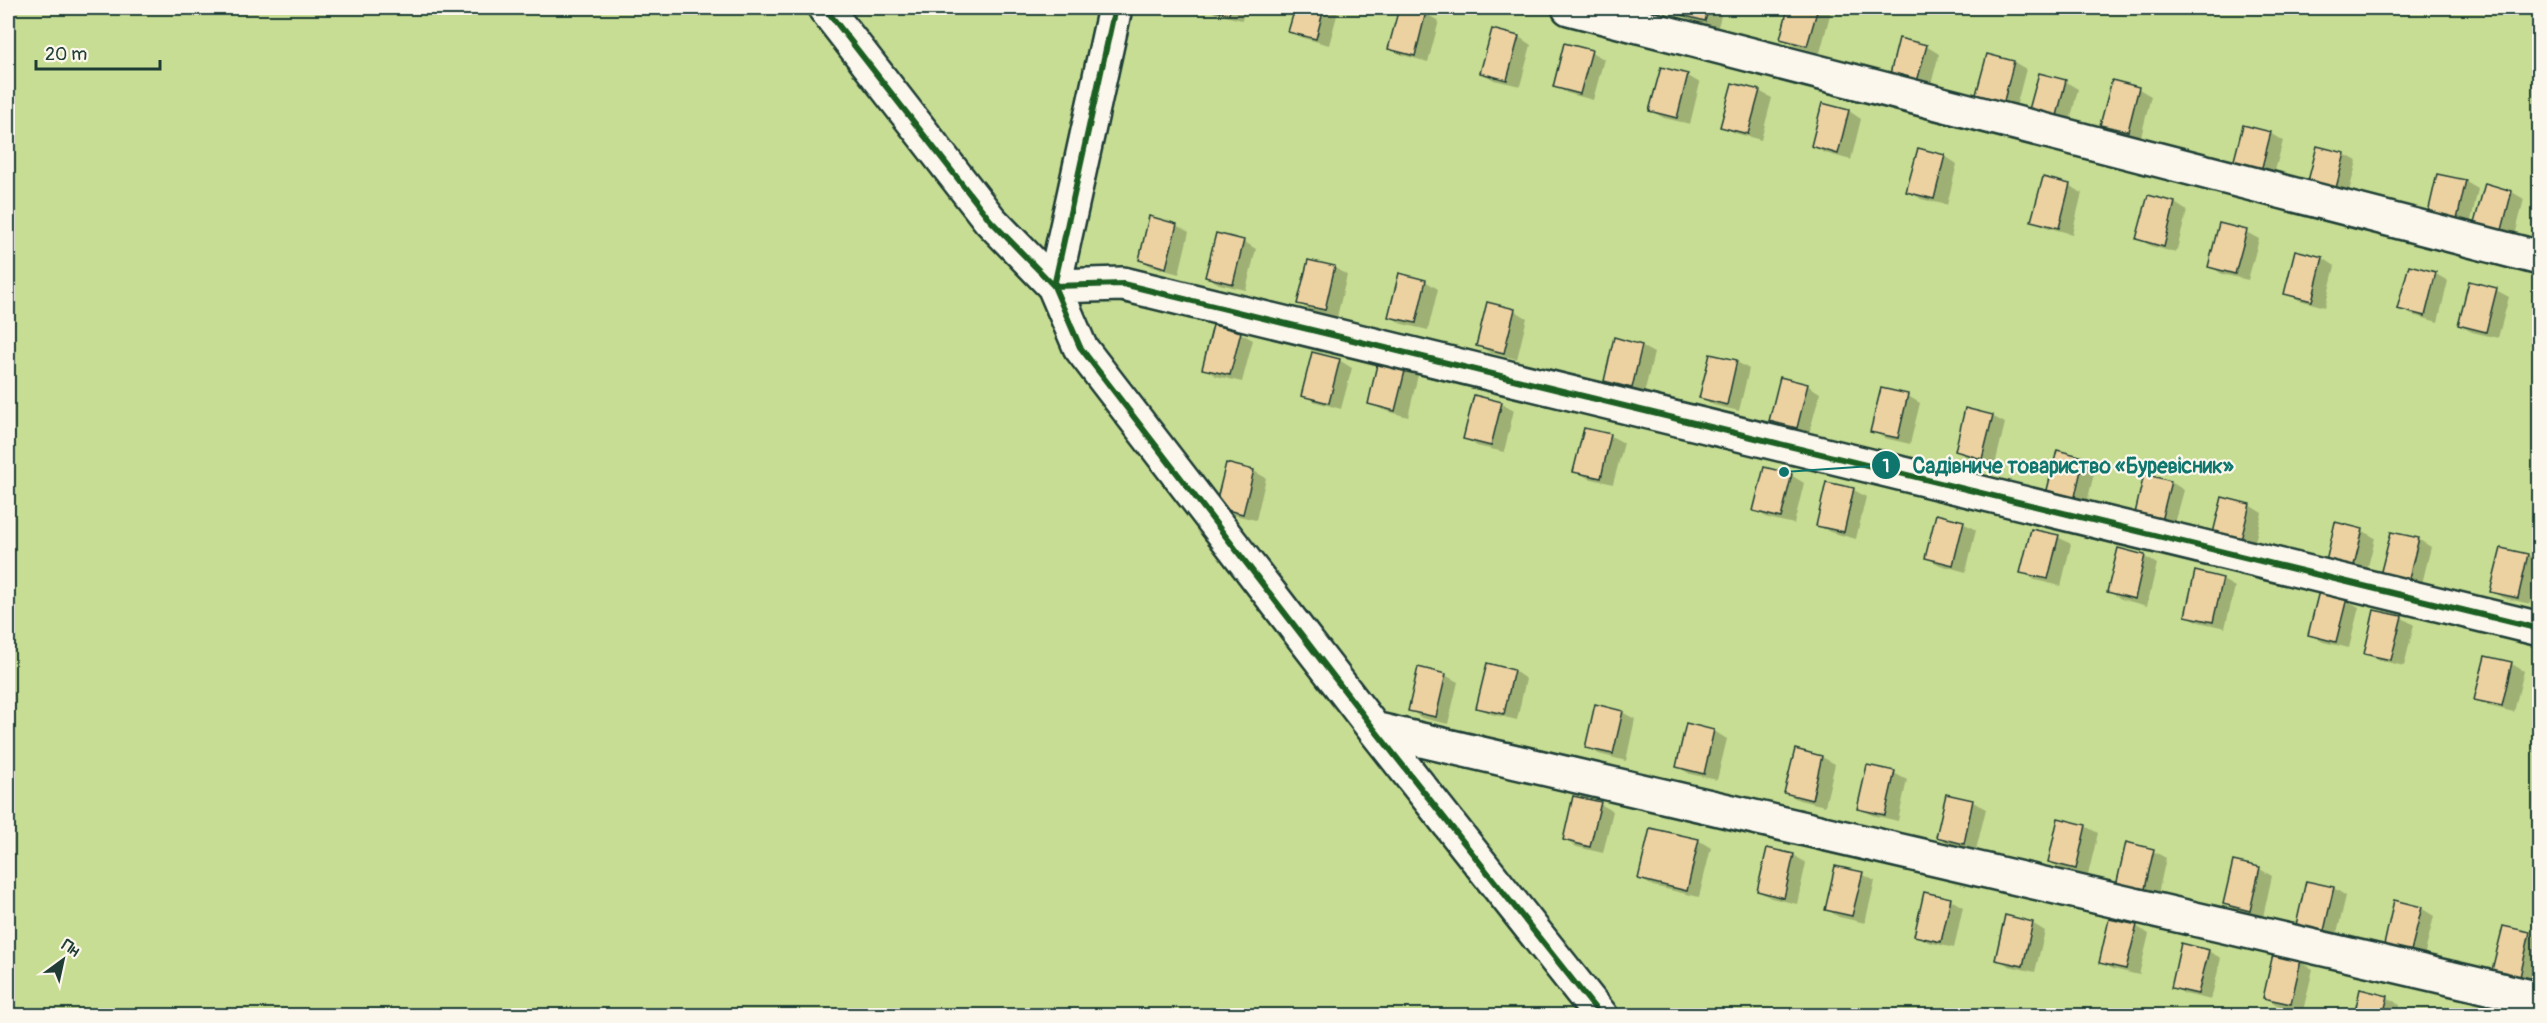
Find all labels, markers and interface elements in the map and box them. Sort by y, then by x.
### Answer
scale bar [36,33,160,71]
text: 20 m [45,43,87,66]
callout: Садівниче товариство «Буревісник» [1871,446,2246,485]
text: Садівниче товариство «Буревісник» [1912,453,2234,480]
text: 1 [1882,455,1890,478]
north arrow [33,930,93,990]
text: Пн [58,935,83,961]

